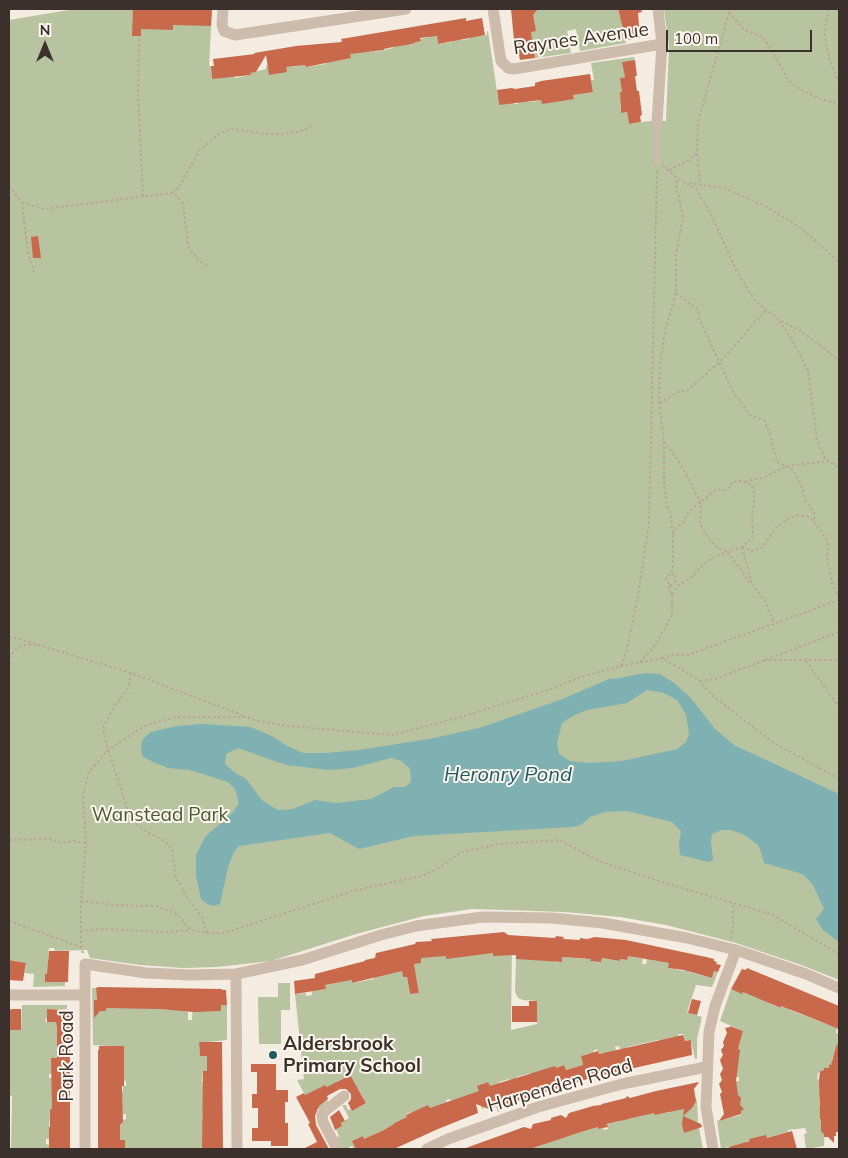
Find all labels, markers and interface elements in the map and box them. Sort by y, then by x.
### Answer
street label: Raynes Avenue [512,18,650,60]
north arrow [20,20,70,70]
scale bar [668,20,814,52]
text: N [40,21,50,39]
text: 100 m [674,29,718,48]
water label: Heronry Pond [444,763,572,787]
park label: Wanstead Park [92,804,228,826]
street label: Park Road [56,1010,78,1102]
place label: Aldersbrook Primary School [283,1033,421,1077]
marker: Aldersbrook Primary School [267,1049,279,1061]
street label: Harpenden Road [485,1054,635,1118]

